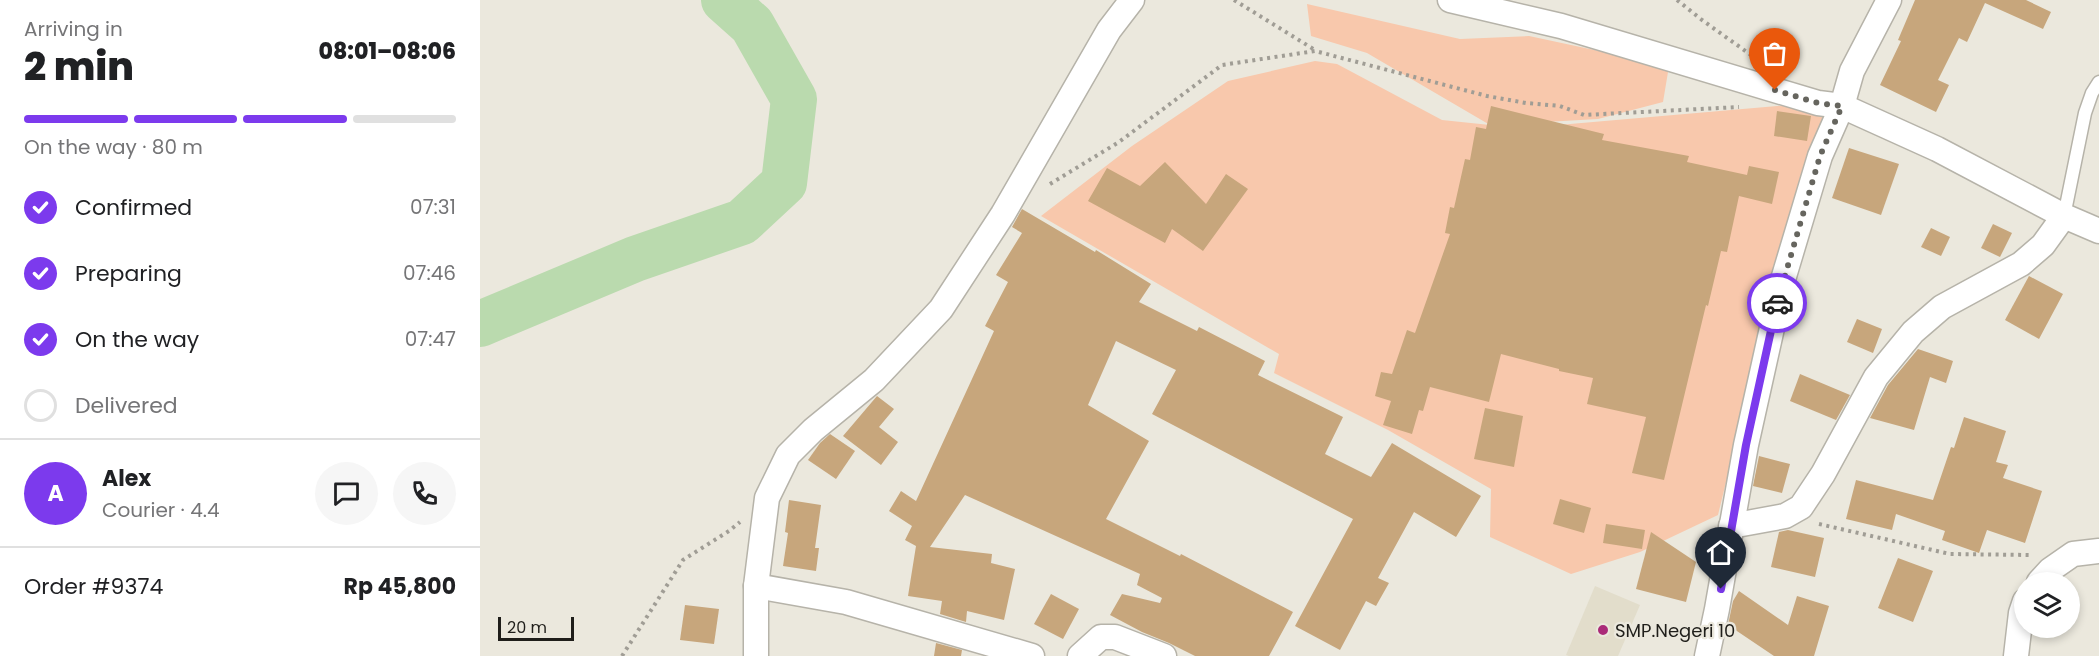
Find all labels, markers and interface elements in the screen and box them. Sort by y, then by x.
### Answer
text: Arriving in [24,15,123,43]
pin [1749,28,1800,90]
text: 08:01–08:06 [319,36,456,67]
icon: bag [1758,37,1791,70]
text: 2 min [24,39,134,94]
text: On the way · 80 m [24,133,203,161]
icon: check [24,191,57,224]
text: Confirmed [75,192,192,223]
text: 07:31 [410,193,456,221]
icon: check [24,257,57,290]
text: Preparing [75,258,182,289]
text: 07:46 [403,259,456,287]
courier [1747,273,1807,333]
icon: car [1761,287,1794,320]
icon: check [24,323,57,356]
text: On the way [75,324,199,355]
text: 07:47 [405,325,456,353]
text: Delivered [75,390,178,421]
button: chat [315,462,378,525]
button: phone [393,462,456,525]
text: Alex [102,463,151,494]
text: A [47,478,64,509]
text: Courier · 4.4 [102,496,220,524]
pin [1695,527,1746,589]
icon: home [1704,536,1737,569]
text: Order #9374 [24,571,163,602]
text: Rp 45,800 [344,571,456,602]
map controls [2014,572,2080,638]
button: layers [2014,572,2080,638]
scale bar [498,614,574,642]
text: 20 m [507,616,547,639]
place label: SMP.Negeri 10 [1615,618,1735,643]
marker: SMP.Negeri 10 [1596,623,1610,637]

